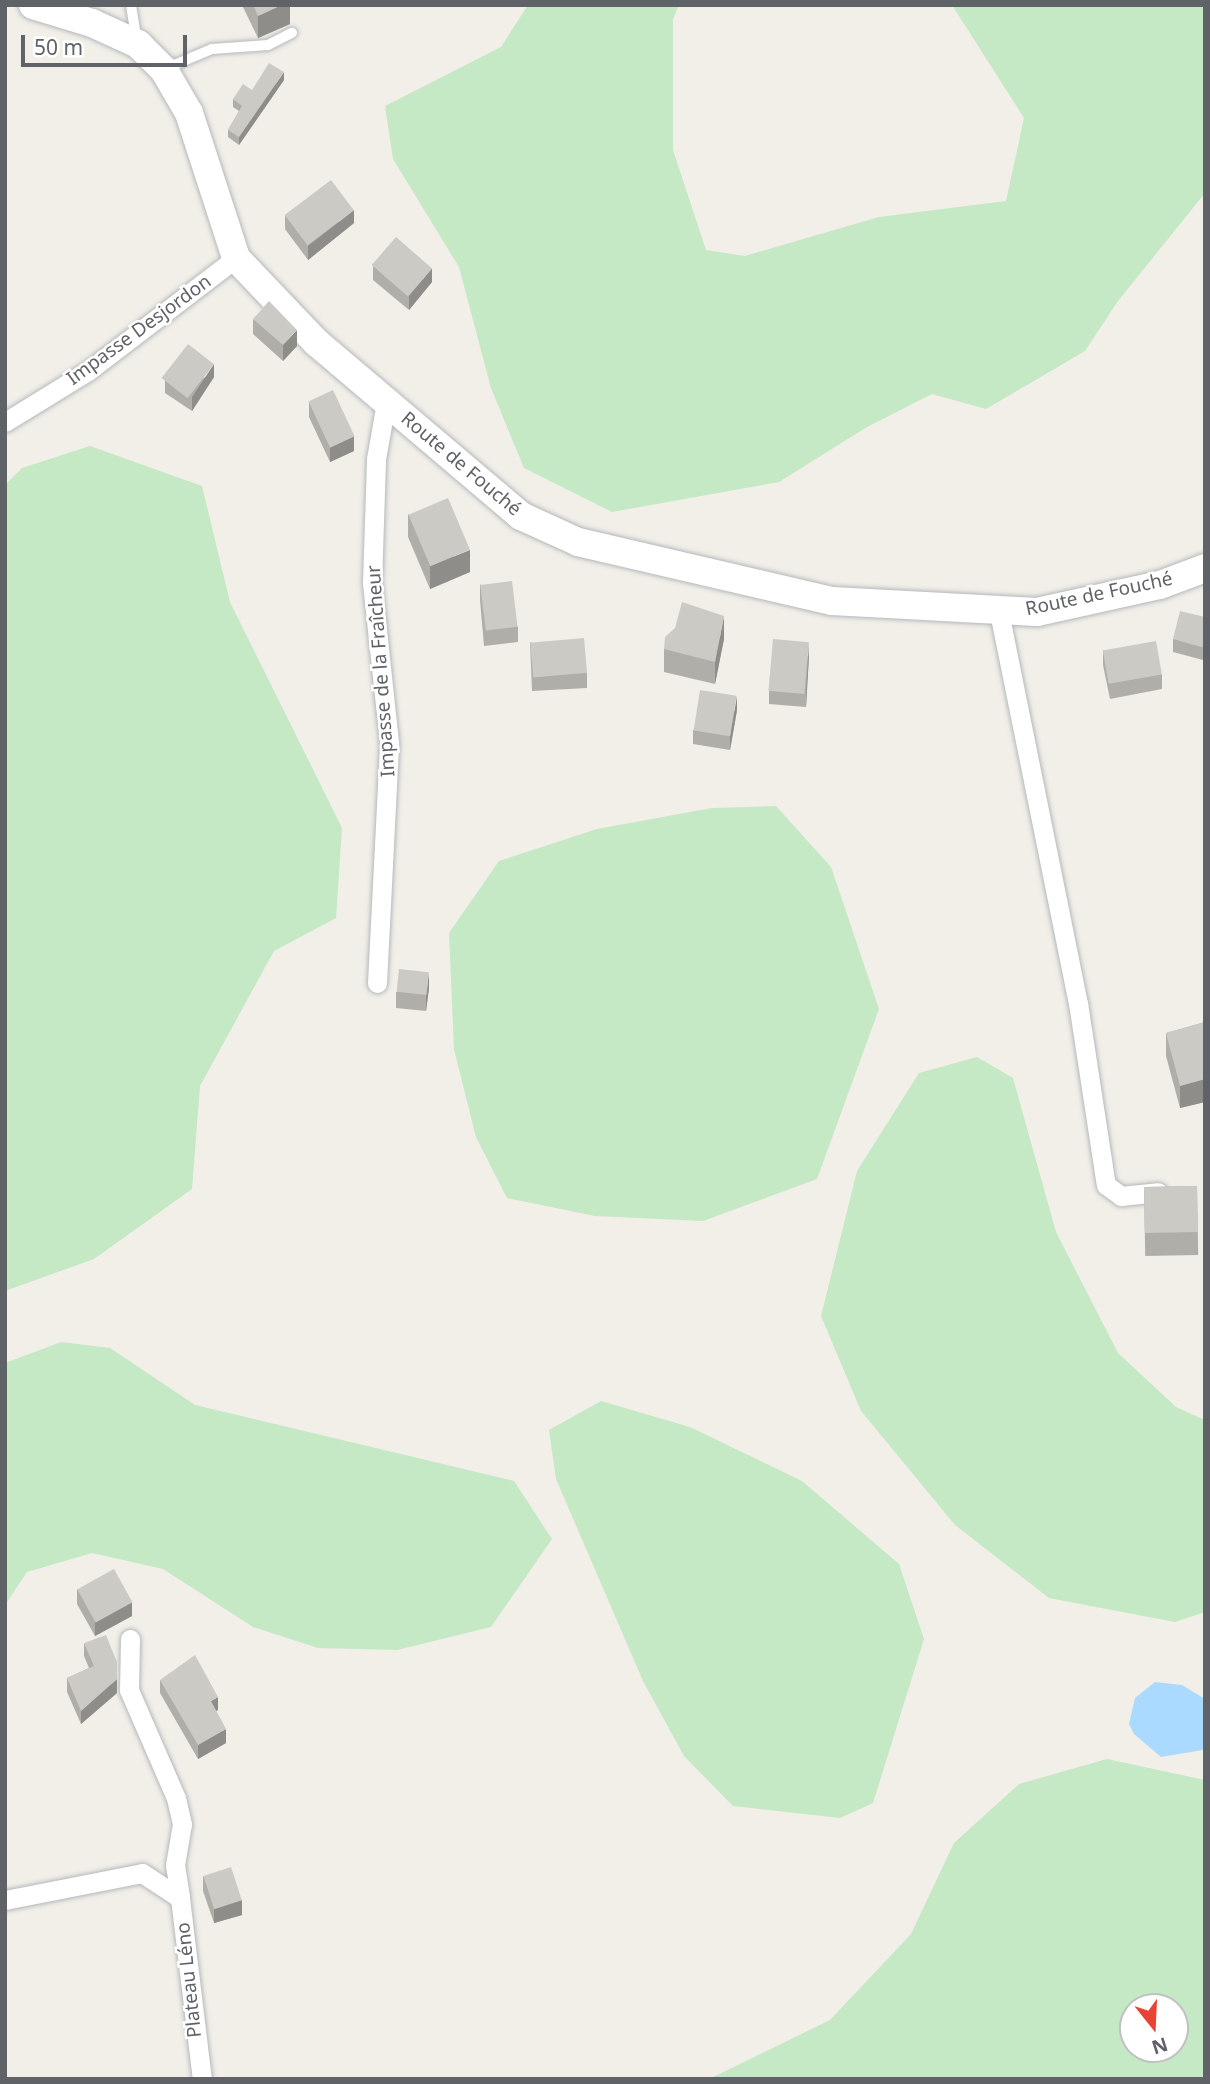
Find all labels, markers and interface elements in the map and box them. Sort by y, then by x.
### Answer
scale bar [24,21,191,65]
text: 50 m [34,33,83,61]
street label: Impasse Desjordon [62,270,216,390]
street label: Route de Fouché [396,407,526,521]
street label: Impasse de la Fraîcheur [362,564,400,778]
street label: Route de Fouché [1023,567,1175,621]
street label: Plateau Léno [172,1921,206,2039]
north arrow [1119,1993,1189,2063]
text: N [1149,2031,1171,2061]

